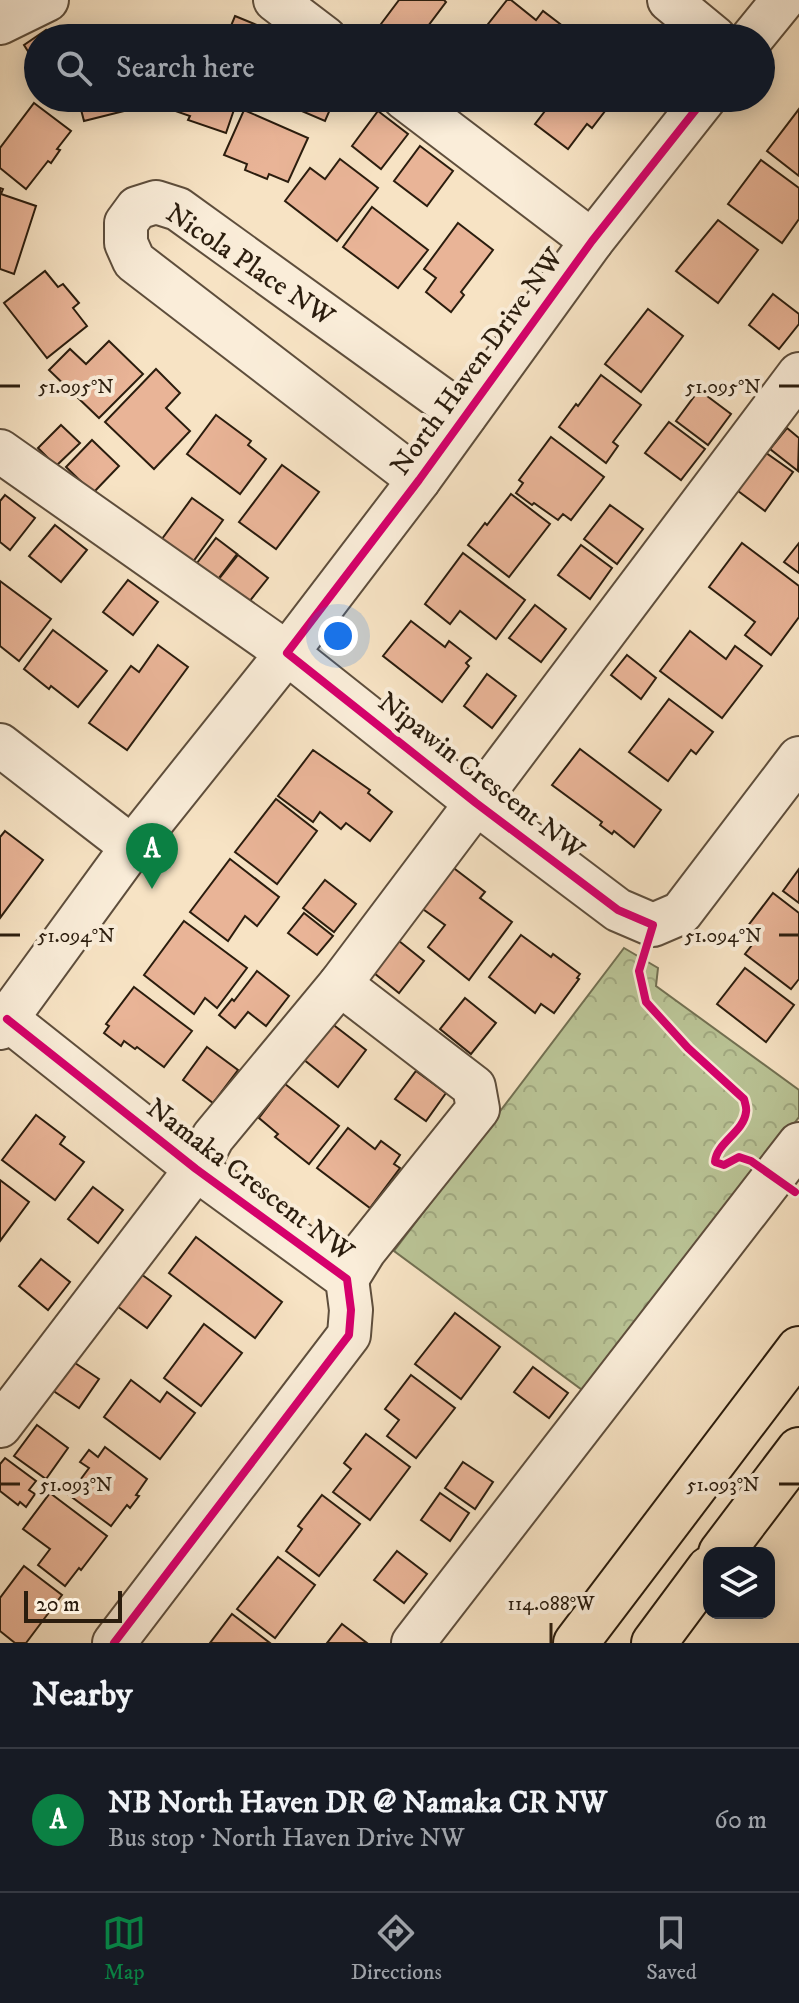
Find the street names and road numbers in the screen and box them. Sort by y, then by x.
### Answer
street label: Nicola Place NW [159,196,341,335]
street label: North Haven Drive NW [383,241,572,483]
street label: Nipawin Crescent NW [371,684,592,868]
street label: Namaka Crescent NW [139,1091,361,1270]

